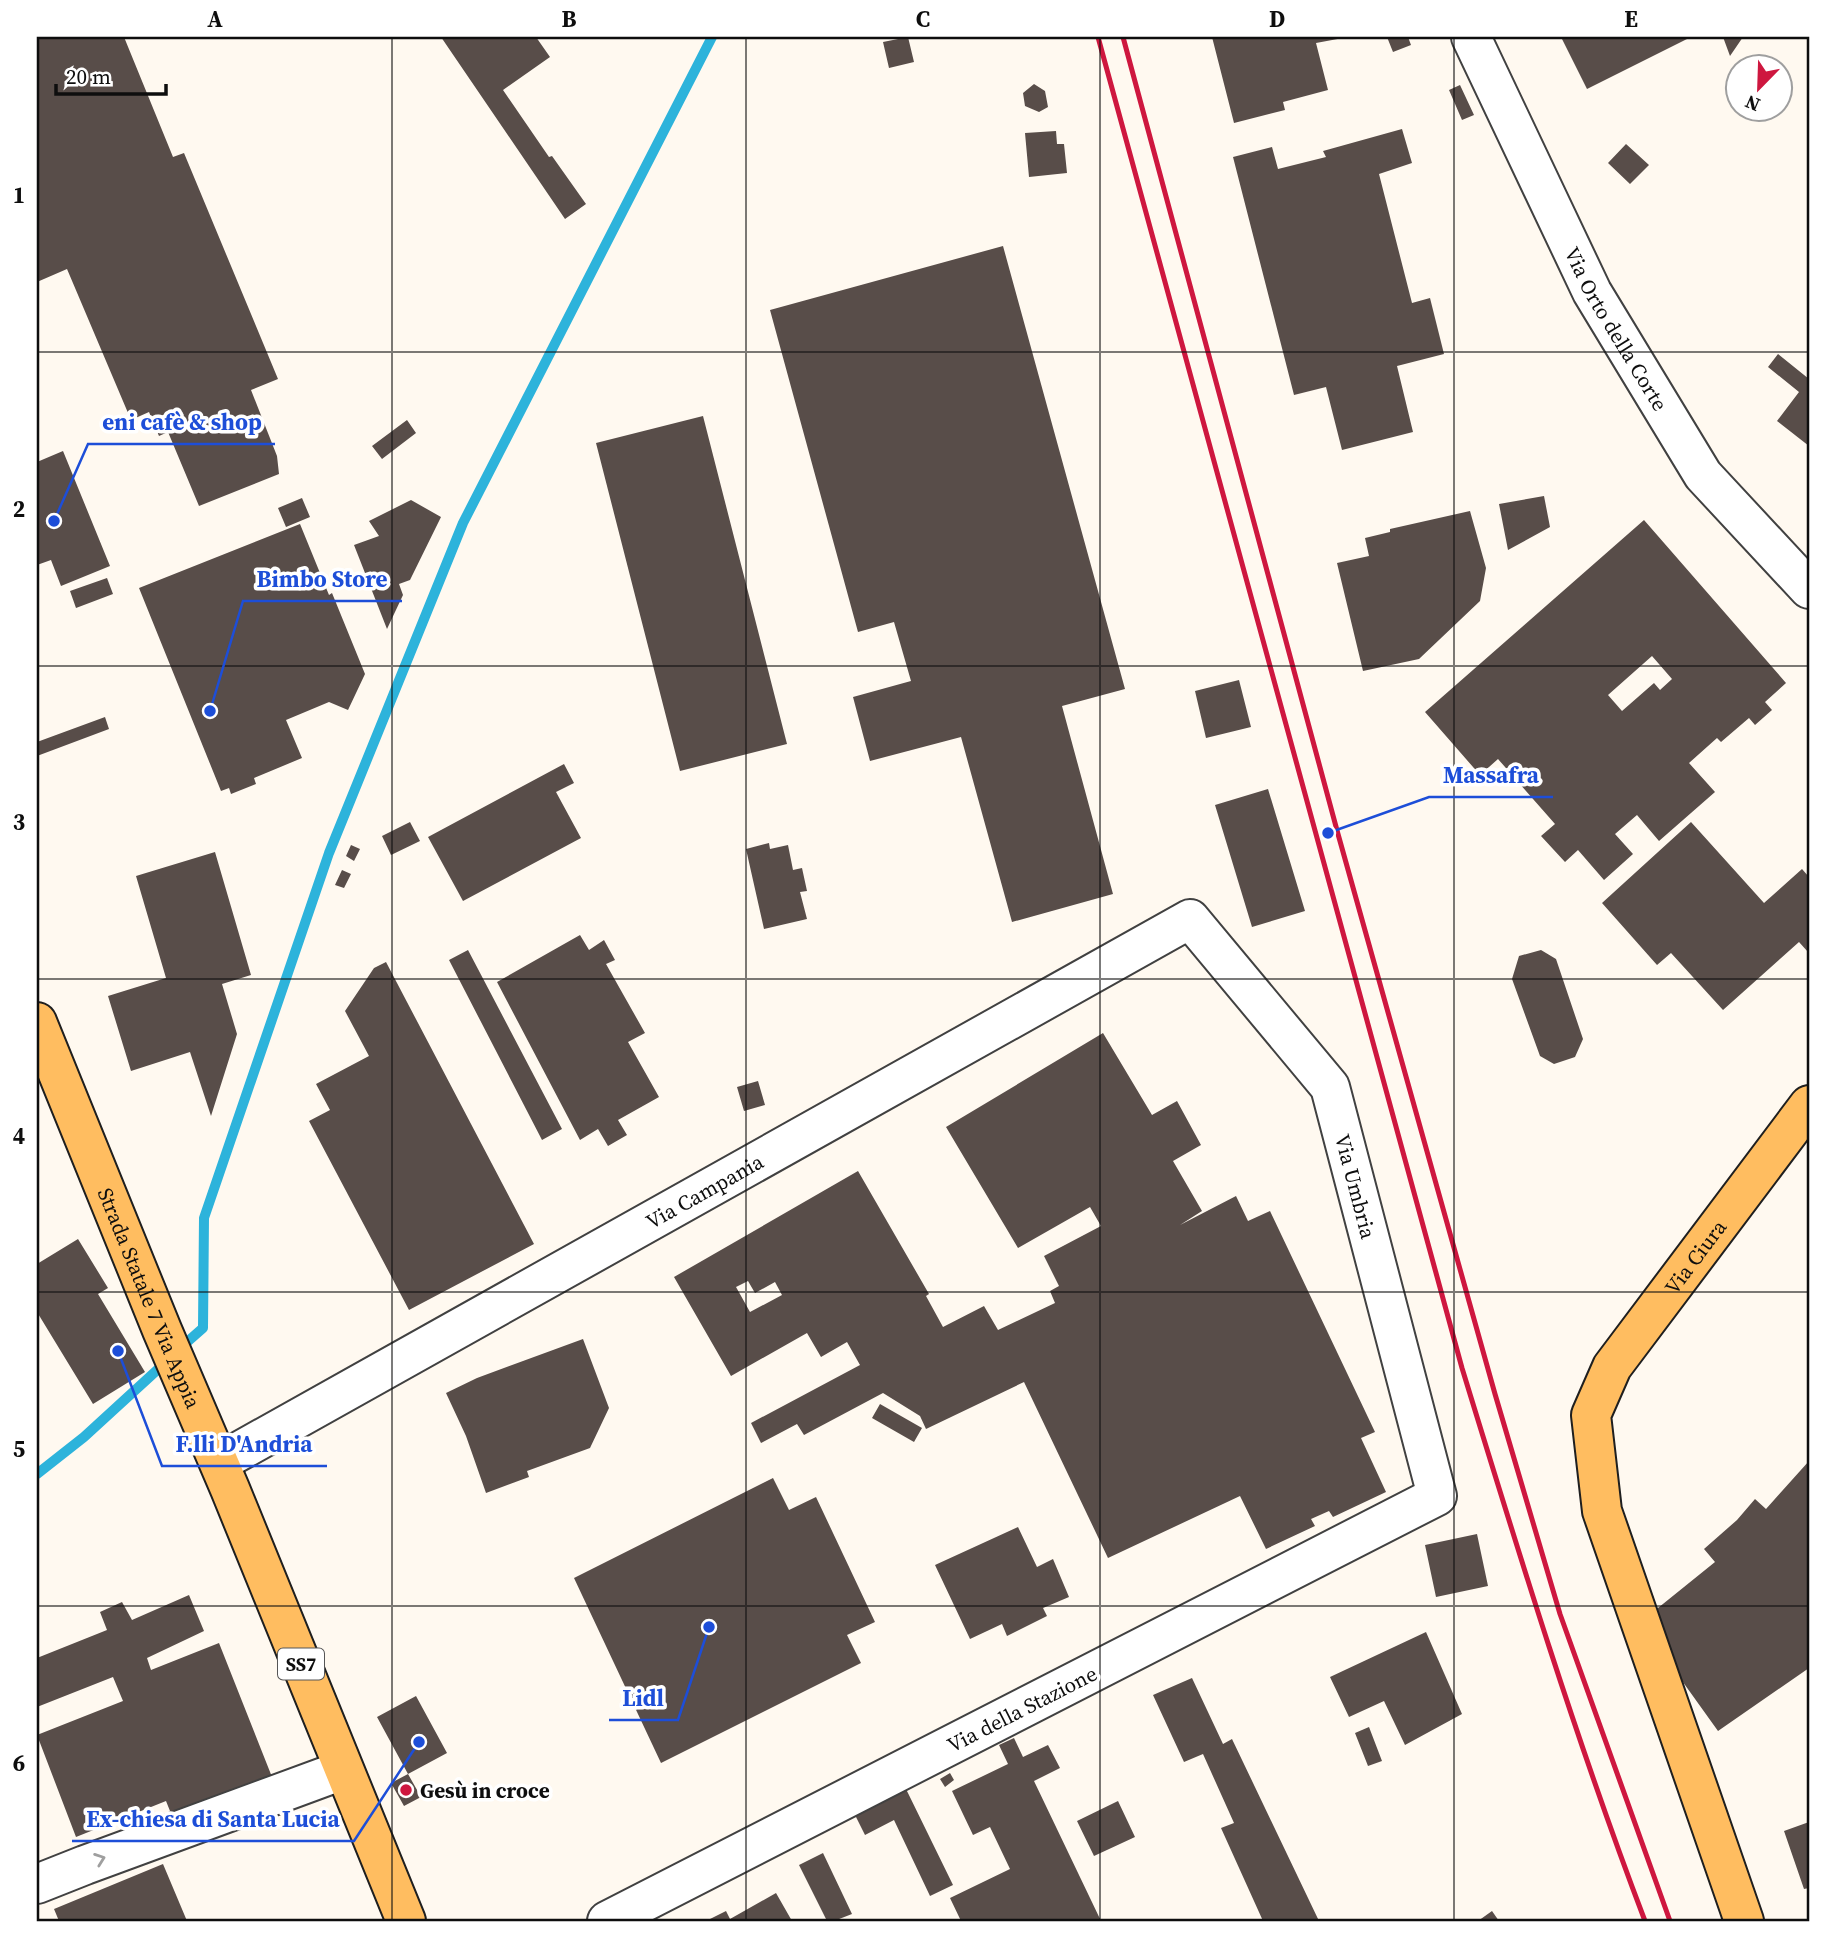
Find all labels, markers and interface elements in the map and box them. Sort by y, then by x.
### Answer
text: A [207,3,223,35]
text: B [562,3,577,35]
text: C [916,3,930,35]
text: D [1269,3,1285,35]
text: E [1624,3,1638,35]
scale bar [56,52,166,96]
north arrow [1724,52,1794,122]
text: 20 m [66,62,111,91]
text: N [1741,89,1764,118]
text: 1 [13,179,25,211]
street label: Via Orto della Corte [1558,242,1675,416]
callout: eni cafè & shop [88,400,275,444]
text: eni cafè & shop [102,406,262,438]
text: 2 [13,493,25,525]
callout: Bimbo Store [243,557,402,601]
text: Bimbo Store [257,563,387,595]
callout: Massafra [1429,753,1553,797]
text: Massafra [1443,759,1540,791]
text: 3 [13,806,25,838]
text: 4 [13,1120,25,1152]
street label: Via Umbria [1328,1131,1384,1242]
street label: Via Campania [640,1146,769,1235]
street label: Strada Statale 7 Via Appia [91,1183,208,1413]
street label: Via Ciura [1657,1213,1733,1300]
callout: F.lli D'Andria [162,1422,327,1466]
text: F.lli D'Andria [175,1428,313,1460]
text: 5 [13,1433,25,1465]
road number: SS7 [278,1648,324,1680]
street label: Via della Stazione [942,1659,1102,1759]
callout: Lidl [609,1676,678,1720]
text: Lidl [622,1682,664,1714]
text: 6 [13,1747,25,1779]
place label: Gesù in croce [420,1776,550,1805]
marker: Gesù in croce [398,1782,414,1798]
callout: Ex-chiesa di Santa Lucia [72,1797,354,1841]
text: Ex-chiesa di Santa Lucia [86,1803,341,1835]
one-way arrow [94,1853,106,1867]

